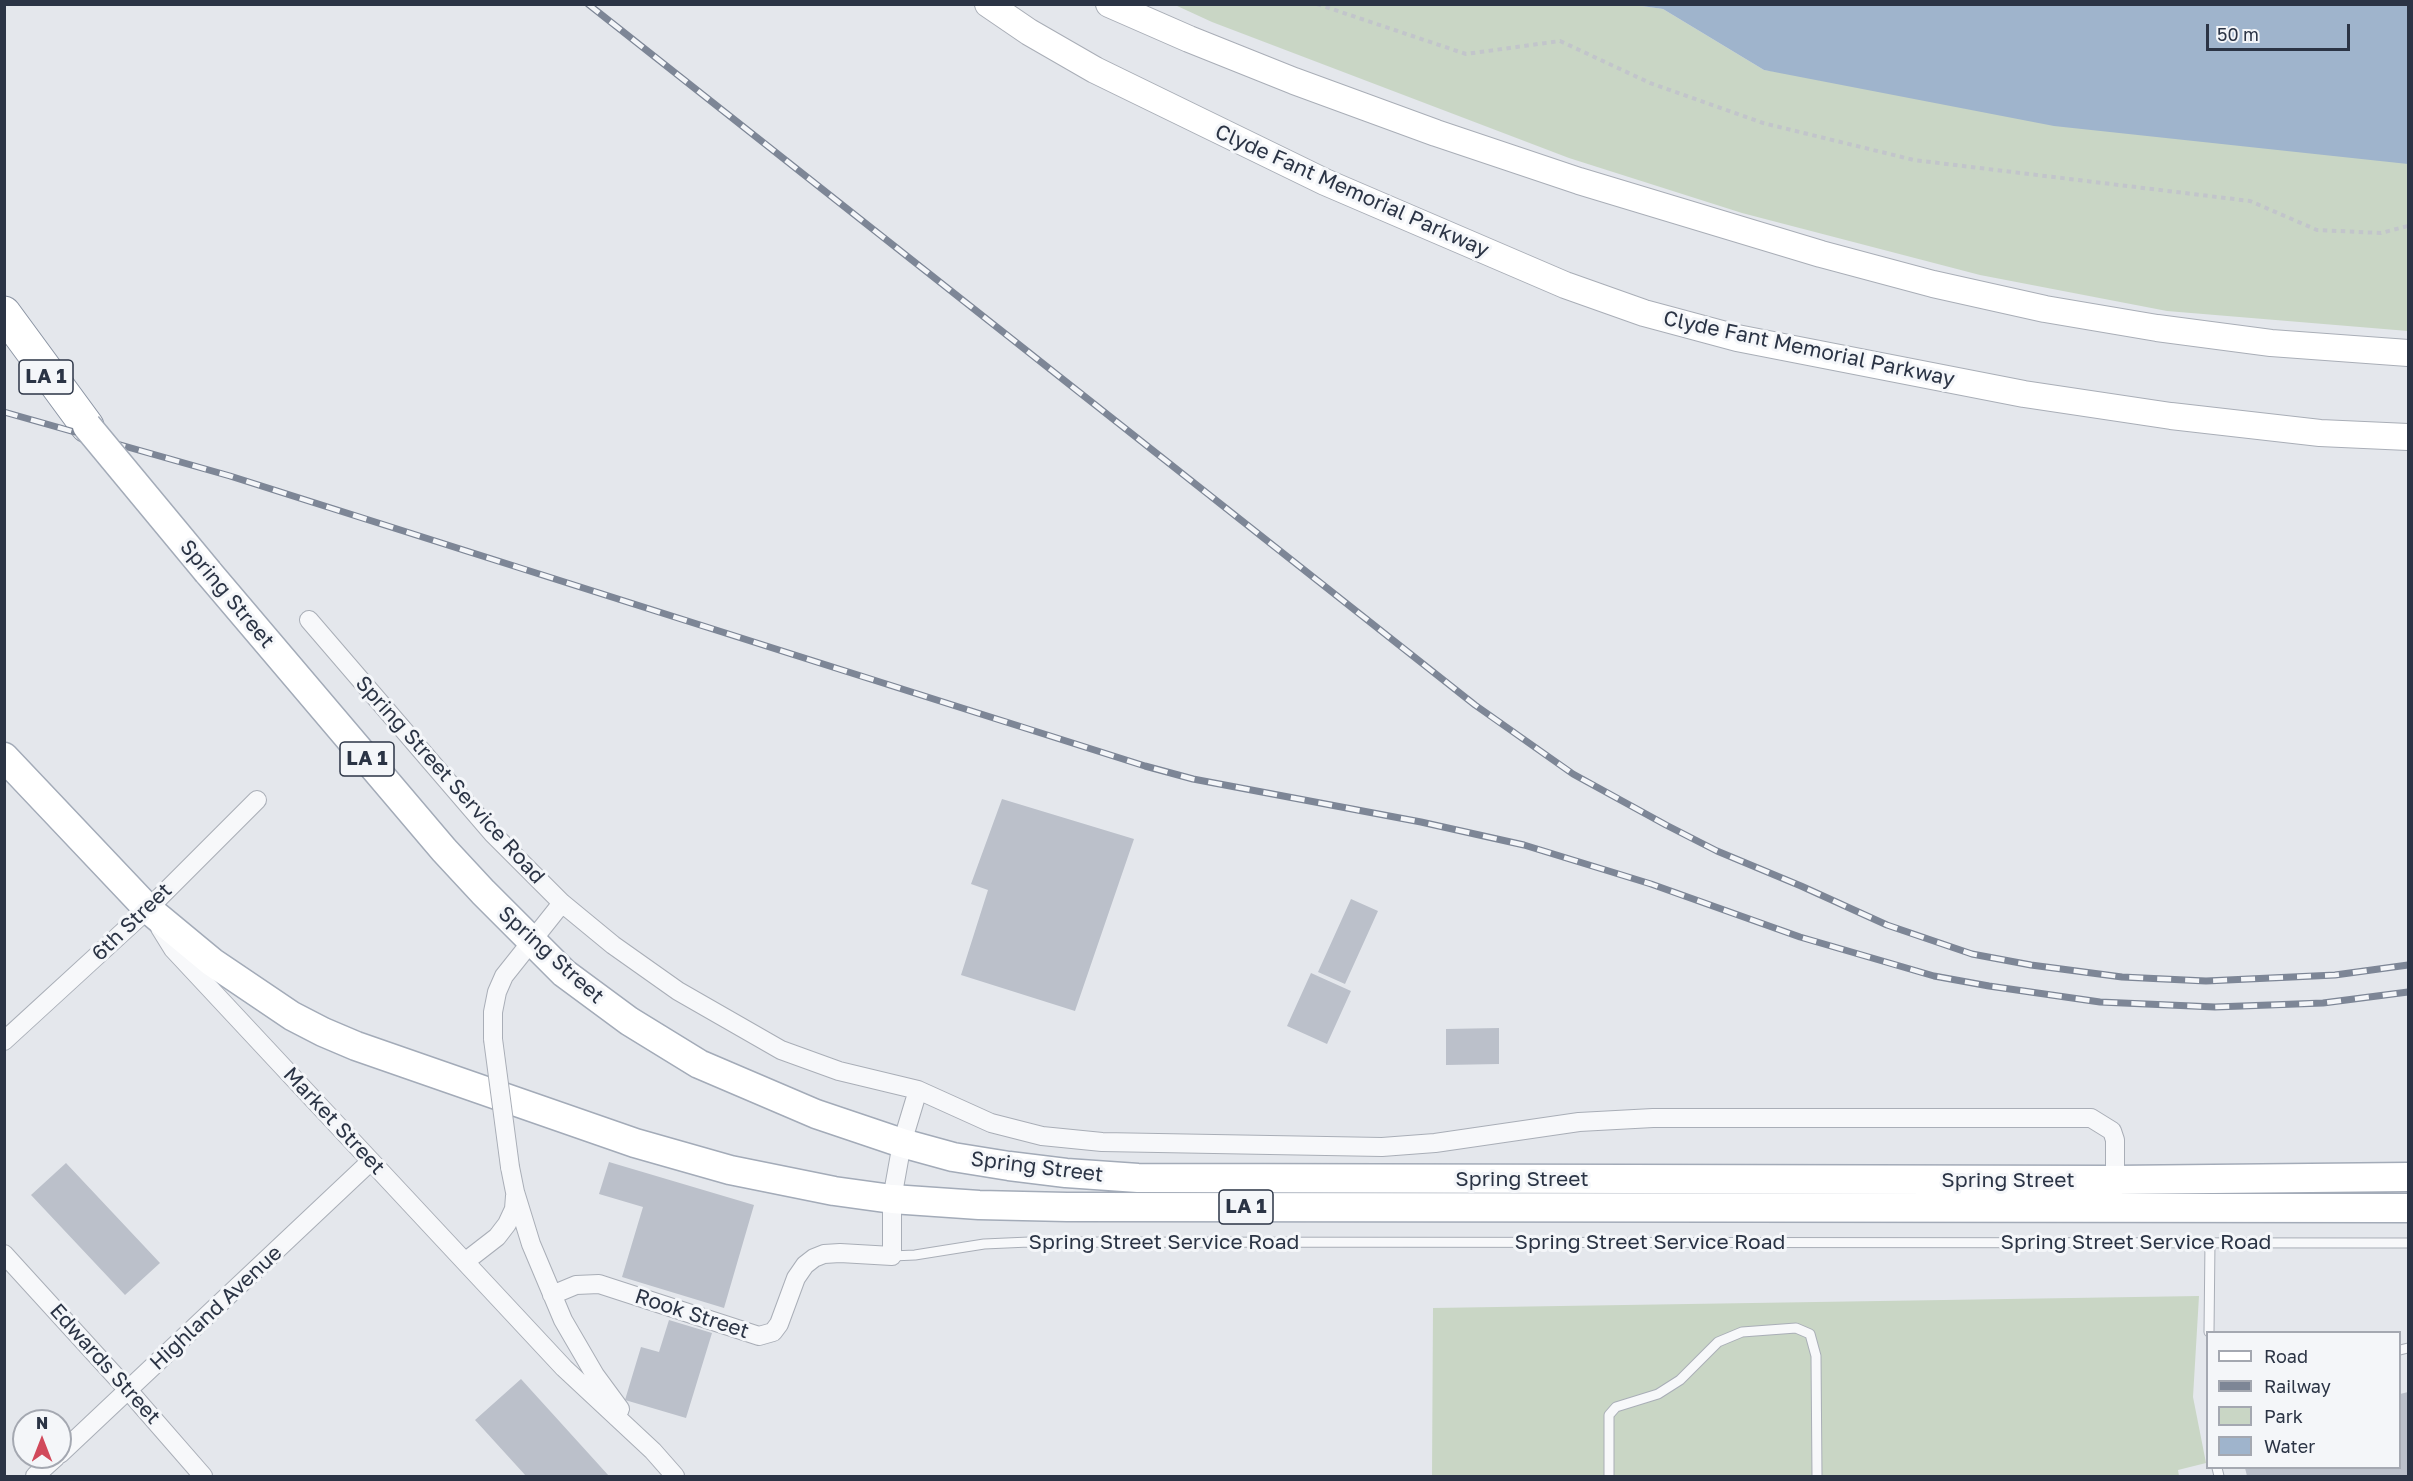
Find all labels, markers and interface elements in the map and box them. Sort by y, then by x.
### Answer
scale bar [2209,12,2353,50]
text: 50 m [2217,23,2259,45]
street label: Clyde Fant Memorial Parkway [1211,119,1493,263]
street label: Clyde Fant Memorial Parkway [1661,306,1957,392]
road number: LA 1 [19,360,73,394]
street label: Spring Street [174,535,280,653]
street label: Spring Street Service Road [350,671,550,889]
road number: LA 1 [340,742,394,776]
street label: 6th Street [87,878,177,966]
street label: Spring Street [493,901,609,1009]
street label: Market Street [278,1062,390,1180]
street label: Spring Street [969,1146,1105,1188]
street label: Spring Street [1455,1166,1589,1192]
street label: Spring Street [1941,1167,2075,1193]
road number: LA 1 [1219,1190,1273,1224]
street label: Spring Street Service Road [1029,1229,1299,1255]
street label: Spring Street Service Road [1515,1229,1785,1255]
street label: Spring Street Service Road [2001,1229,2271,1255]
street label: Highland Avenue [145,1240,287,1376]
street label: Rook Street [632,1284,752,1344]
street label: Edwards Street [44,1299,166,1429]
legend [2206,1331,2401,1469]
text: Road [2264,1345,2308,1367]
text: Railway [2264,1375,2331,1397]
text: Park [2264,1405,2303,1427]
north arrow [12,1409,72,1469]
text: N [36,1413,48,1433]
text: Water [2264,1435,2315,1457]

